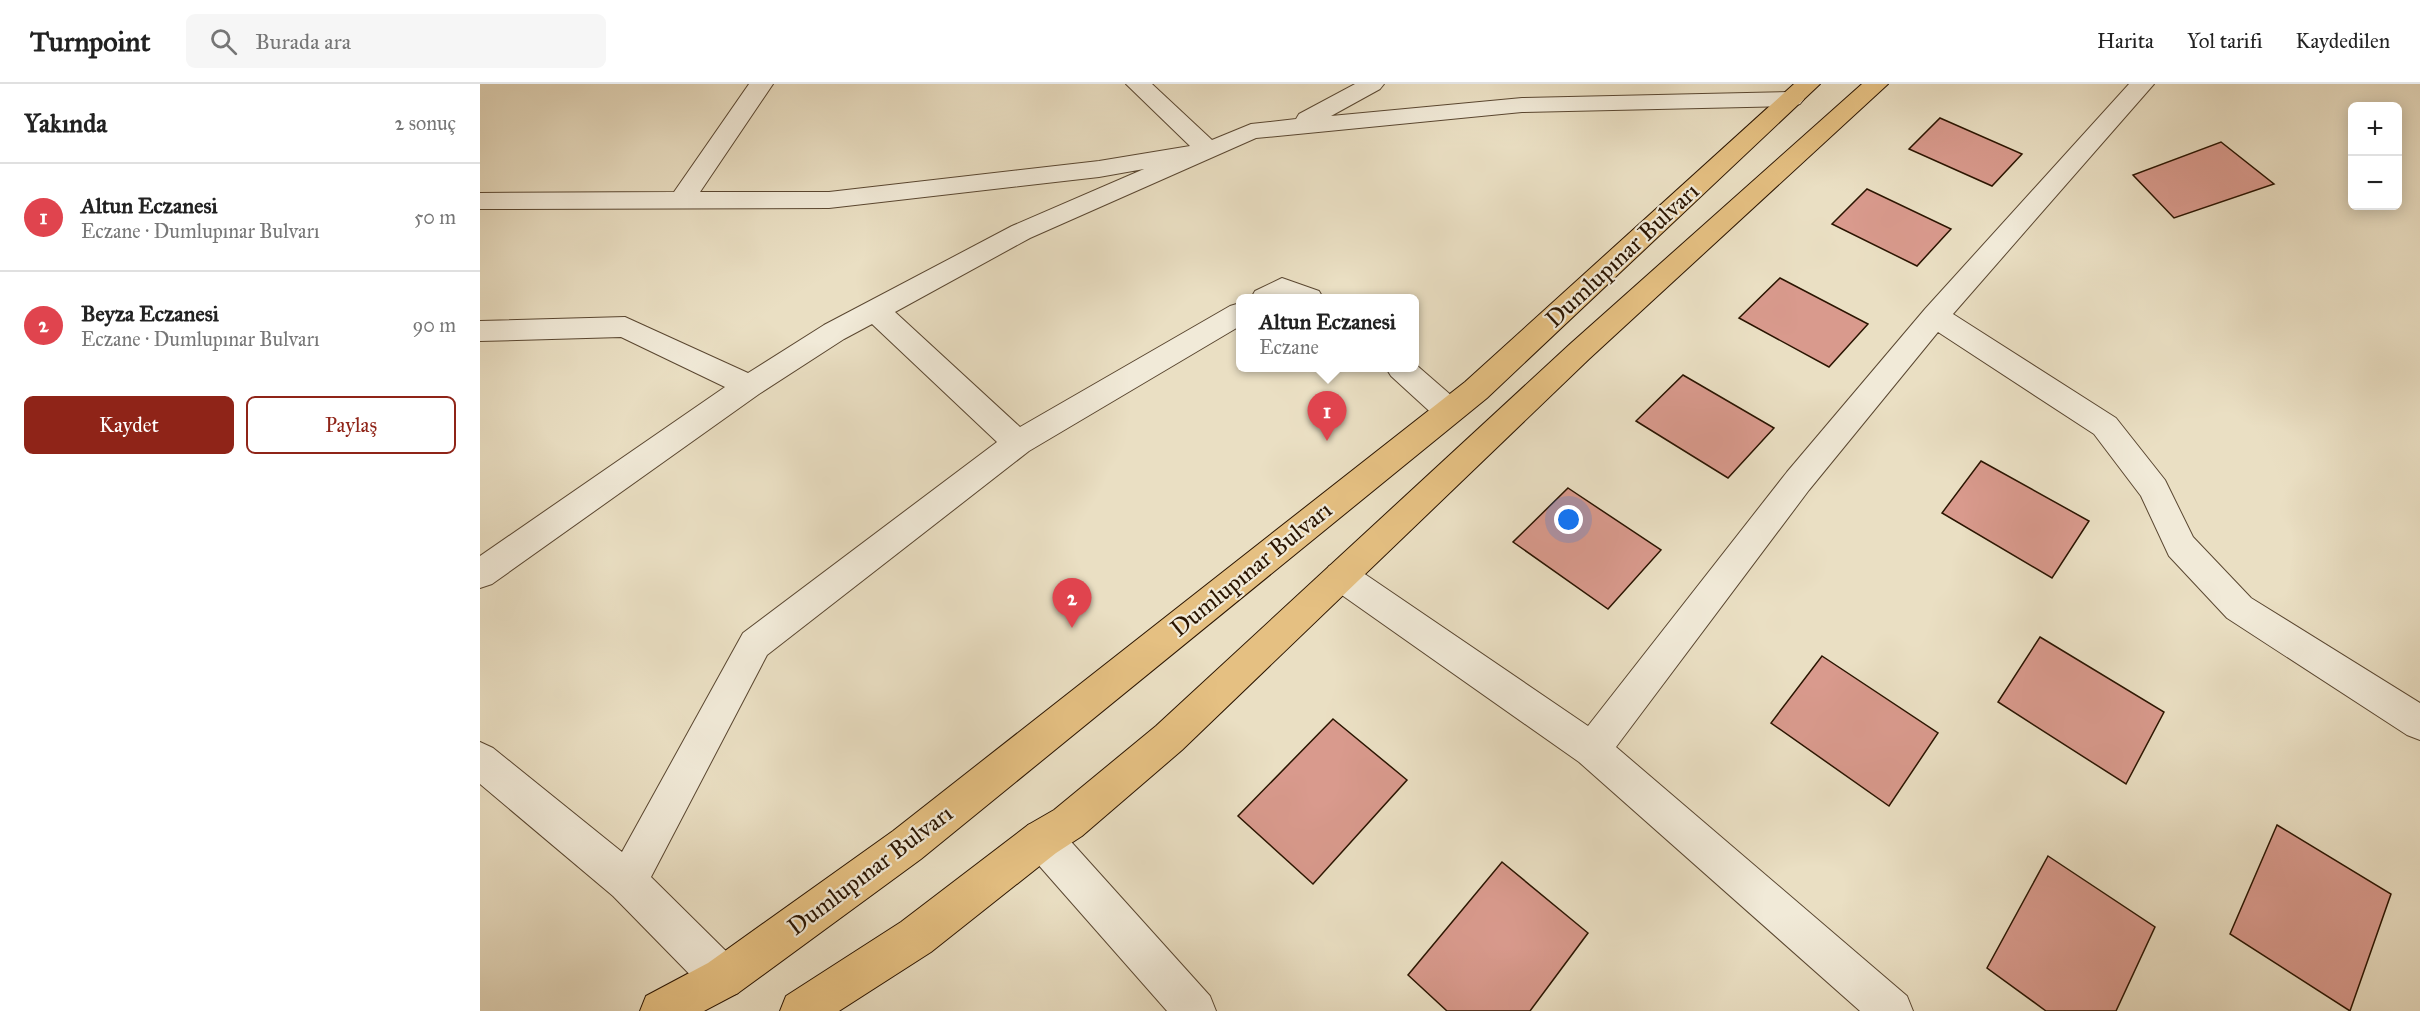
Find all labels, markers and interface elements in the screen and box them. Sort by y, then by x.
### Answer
search box [186,14,606,68]
text: Turnpoint [30,24,150,59]
icon: search [207,25,240,58]
text: Burada ara [255,28,351,55]
text: Harita [2097,28,2154,54]
text: Yol tarifi [2187,28,2263,54]
text: Kaydedilen [2296,28,2390,54]
map controls [2348,102,2402,210]
button: + [2348,102,2402,156]
text: Yakında [24,107,107,139]
text: 2 sonuç [394,111,456,135]
button: − [2348,156,2402,210]
street label: Dumlupınar Bulvarı [1539,176,1705,334]
text: Altun Eczanesi [81,192,217,219]
text: 1 [40,205,47,229]
text: 50 m [414,205,456,229]
text: Eczane · Dumlupınar Bulvarı [81,219,319,243]
popup [1236,294,1419,372]
text: Beyza Eczanesi [81,300,219,327]
text: Altun Eczanesi [1259,308,1396,335]
text: 2 [39,313,48,337]
text: 90 m [413,313,456,337]
text: Eczane · Dumlupınar Bulvarı [81,327,319,351]
text: Eczane [1259,335,1319,359]
pin: 1 [1308,392,1346,441]
button: Kaydet [24,396,234,454]
button: Paylaş [246,396,456,454]
street label: Dumlupınar Bulvarı [1164,494,1338,643]
your location [1554,505,1583,534]
pin: 2 [1052,578,1092,628]
street label: Dumlupınar Bulvarı [782,798,959,942]

